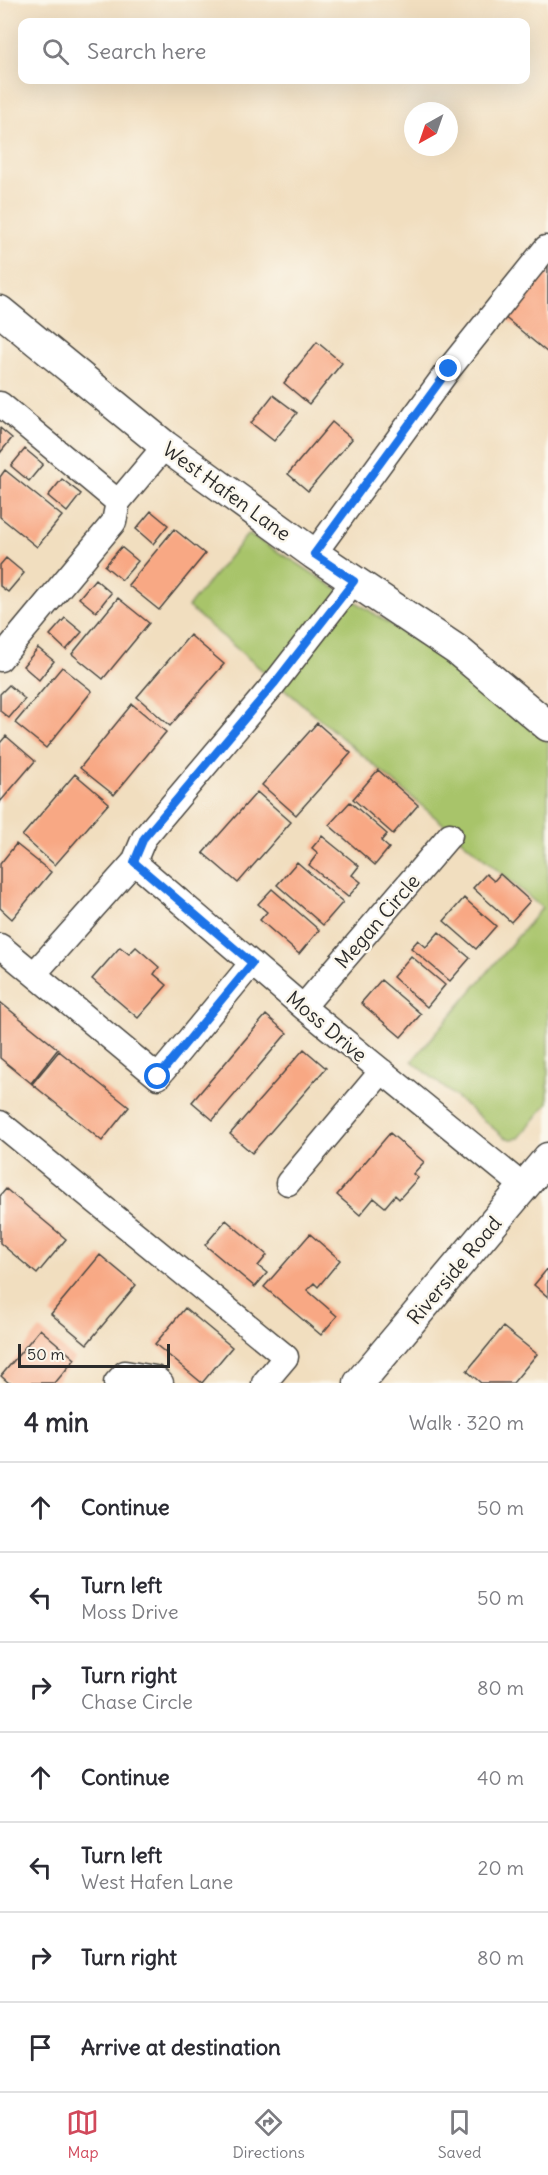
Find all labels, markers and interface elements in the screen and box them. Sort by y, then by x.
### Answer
search box [18,18,530,84]
icon: search [39,35,72,68]
text: Search here [87,37,206,65]
north arrow [404,102,458,156]
route end [435,355,461,381]
street label: West Hafen Lane [158,436,296,546]
street label: Megan Circle [329,869,425,973]
street label: Moss Drive [282,985,372,1067]
route start [144,1063,170,1089]
street label: Riverside Road [402,1211,507,1329]
scale bar [18,1341,170,1368]
text: 50 m [27,1344,65,1364]
text: 4 min [24,1406,89,1439]
text: Walk · 320 m [409,1410,524,1435]
icon: ahead [24,1491,57,1524]
text: Continue [81,1493,170,1521]
text: 50 m [477,1495,524,1520]
text: Turn left [81,1571,162,1599]
icon: left [24,1581,57,1614]
text: 50 m [477,1585,524,1610]
text: Moss Drive [81,1599,179,1624]
text: Turn right [81,1661,177,1689]
icon: right [24,1671,57,1704]
text: 80 m [477,1675,524,1700]
text: Chase Circle [81,1689,193,1714]
icon: ahead [24,1761,57,1794]
text: Continue [81,1763,170,1791]
text: 40 m [477,1765,524,1790]
text: Turn left [81,1841,162,1869]
icon: left [24,1851,57,1884]
text: 20 m [478,1855,524,1880]
text: West Hafen Lane [81,1869,233,1894]
icon: right [24,1941,57,1974]
text: Turn right [81,1943,177,1971]
text: 80 m [477,1945,524,1970]
icon: arrive [24,2031,57,2064]
text: Arrive at destination [81,2033,281,2061]
tab: Map [66,2106,99,2162]
tab: Directions [232,2106,305,2162]
tab: Saved [438,2106,482,2162]

